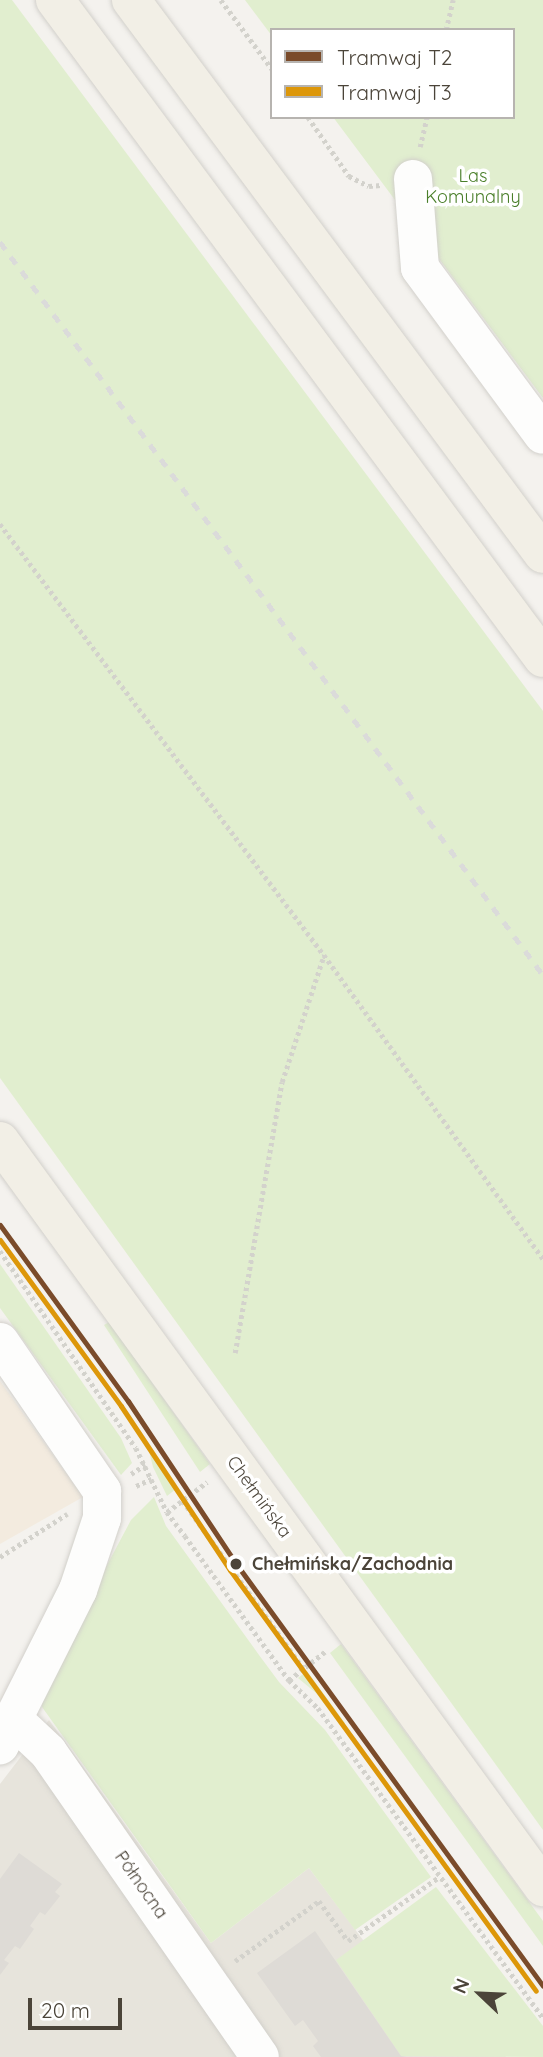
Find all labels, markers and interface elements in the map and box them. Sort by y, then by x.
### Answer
legend [270,28,515,119]
text: Tramwaj T2 [337,44,452,70]
text: Tramwaj T3 [337,79,452,105]
park label: Las Komunalny [425,166,521,208]
street label: Chełmińska [222,1452,296,1542]
place label: Chełmińska/Zachodnia [252,1553,453,1575]
marker: Chełmińska/Zachodnia [226,1554,246,1574]
street label: Północna [110,1847,172,1923]
north arrow [445,1959,515,2029]
text: N [447,1975,474,1997]
scale bar [32,1983,126,2027]
text: 20 m [41,1997,90,2023]

